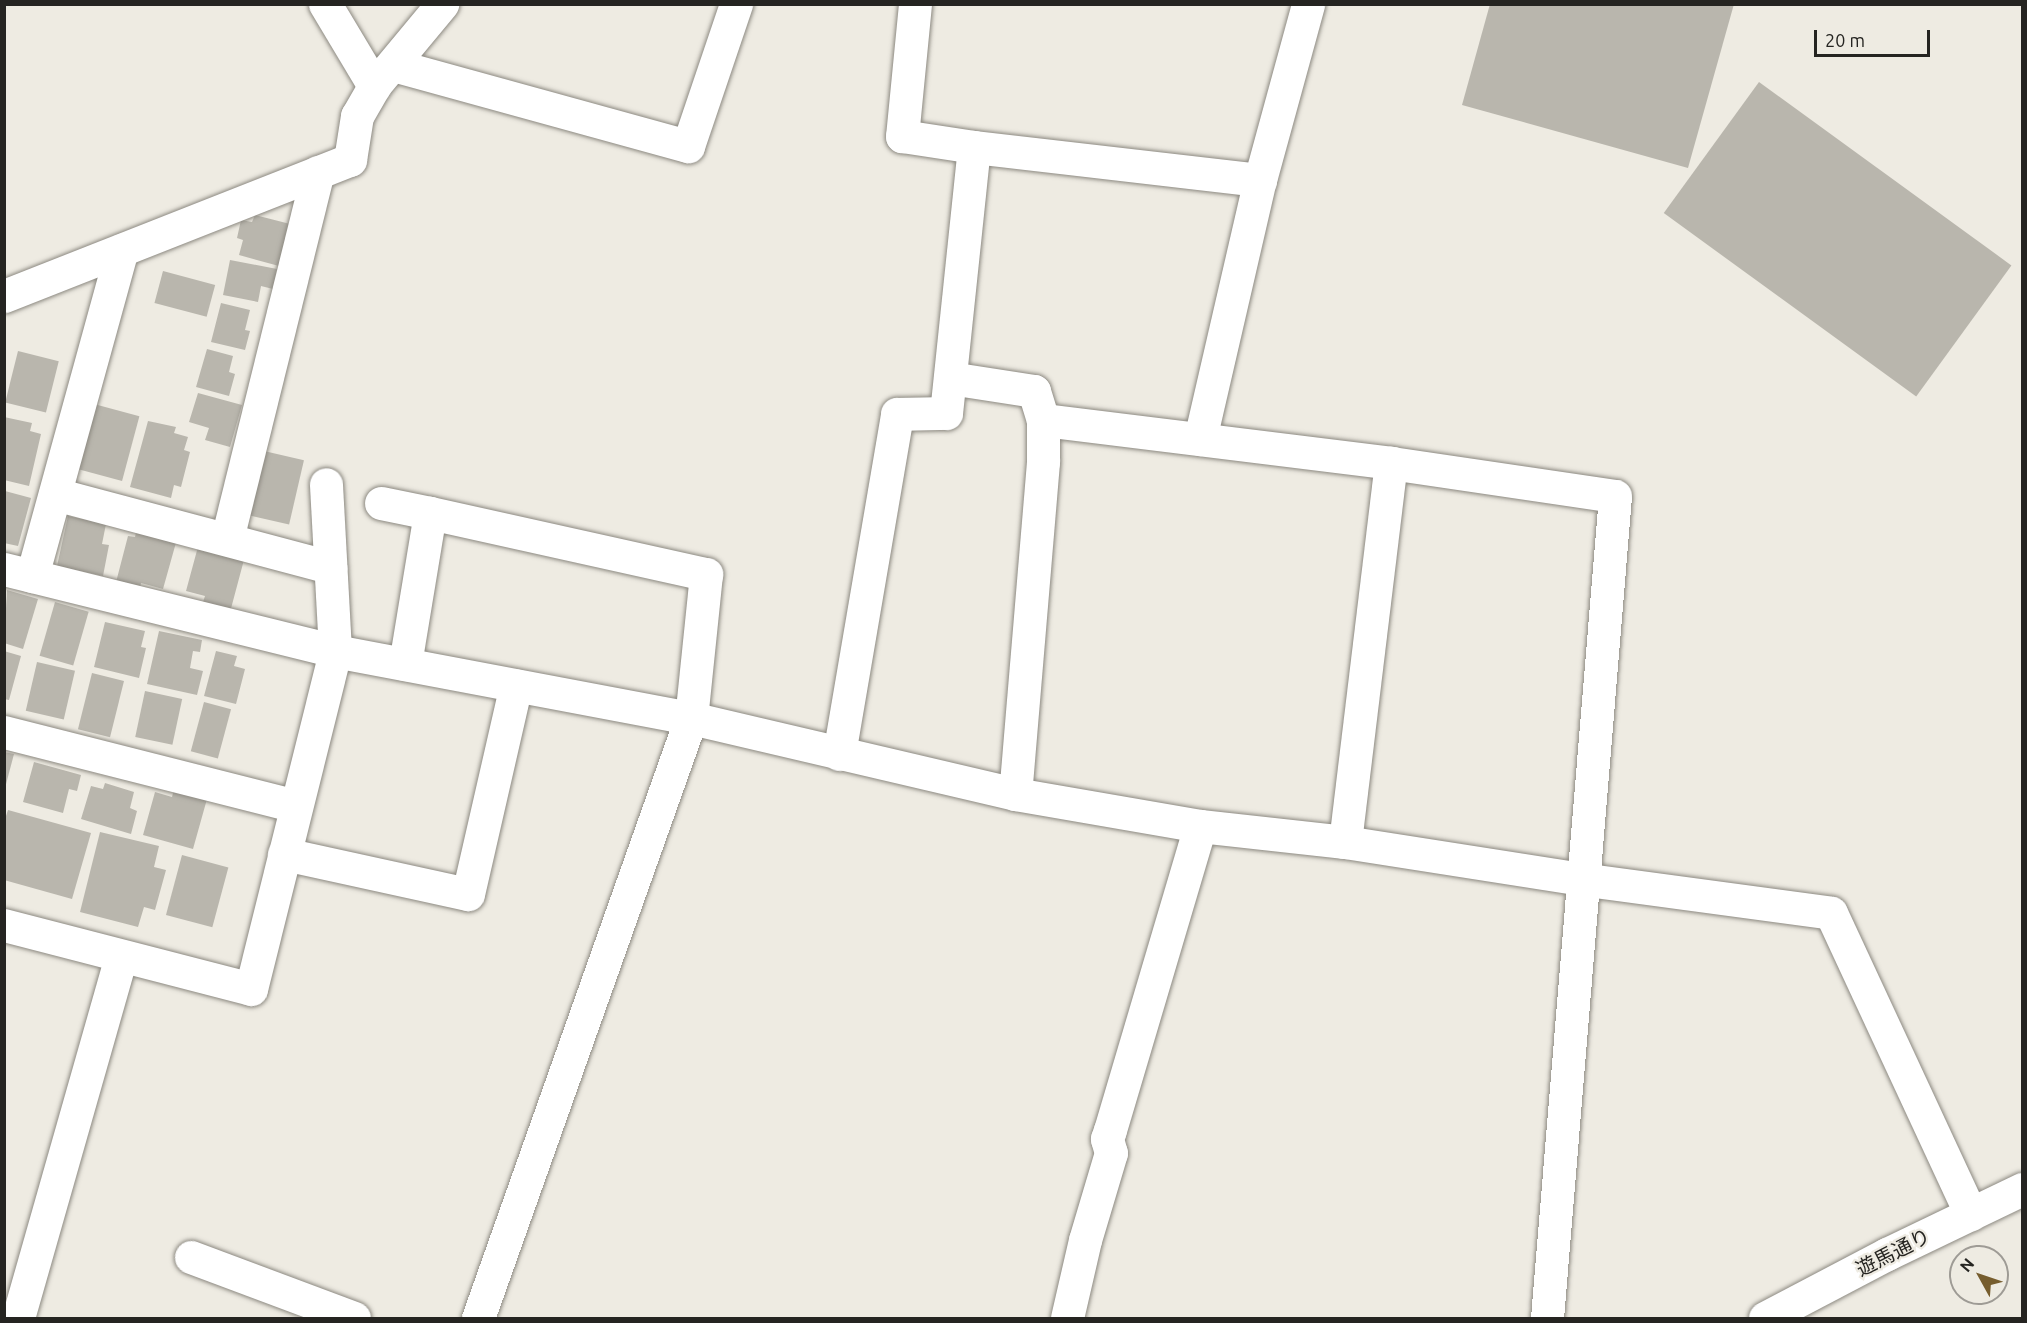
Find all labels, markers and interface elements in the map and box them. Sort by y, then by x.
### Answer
scale bar [1817,18,1932,56]
text: 20 m [1825,30,1865,50]
street label: 遊馬通り [1852,1223,1934,1281]
north arrow [1949,1245,2009,1305]
text: N [1956,1254,1977,1275]

